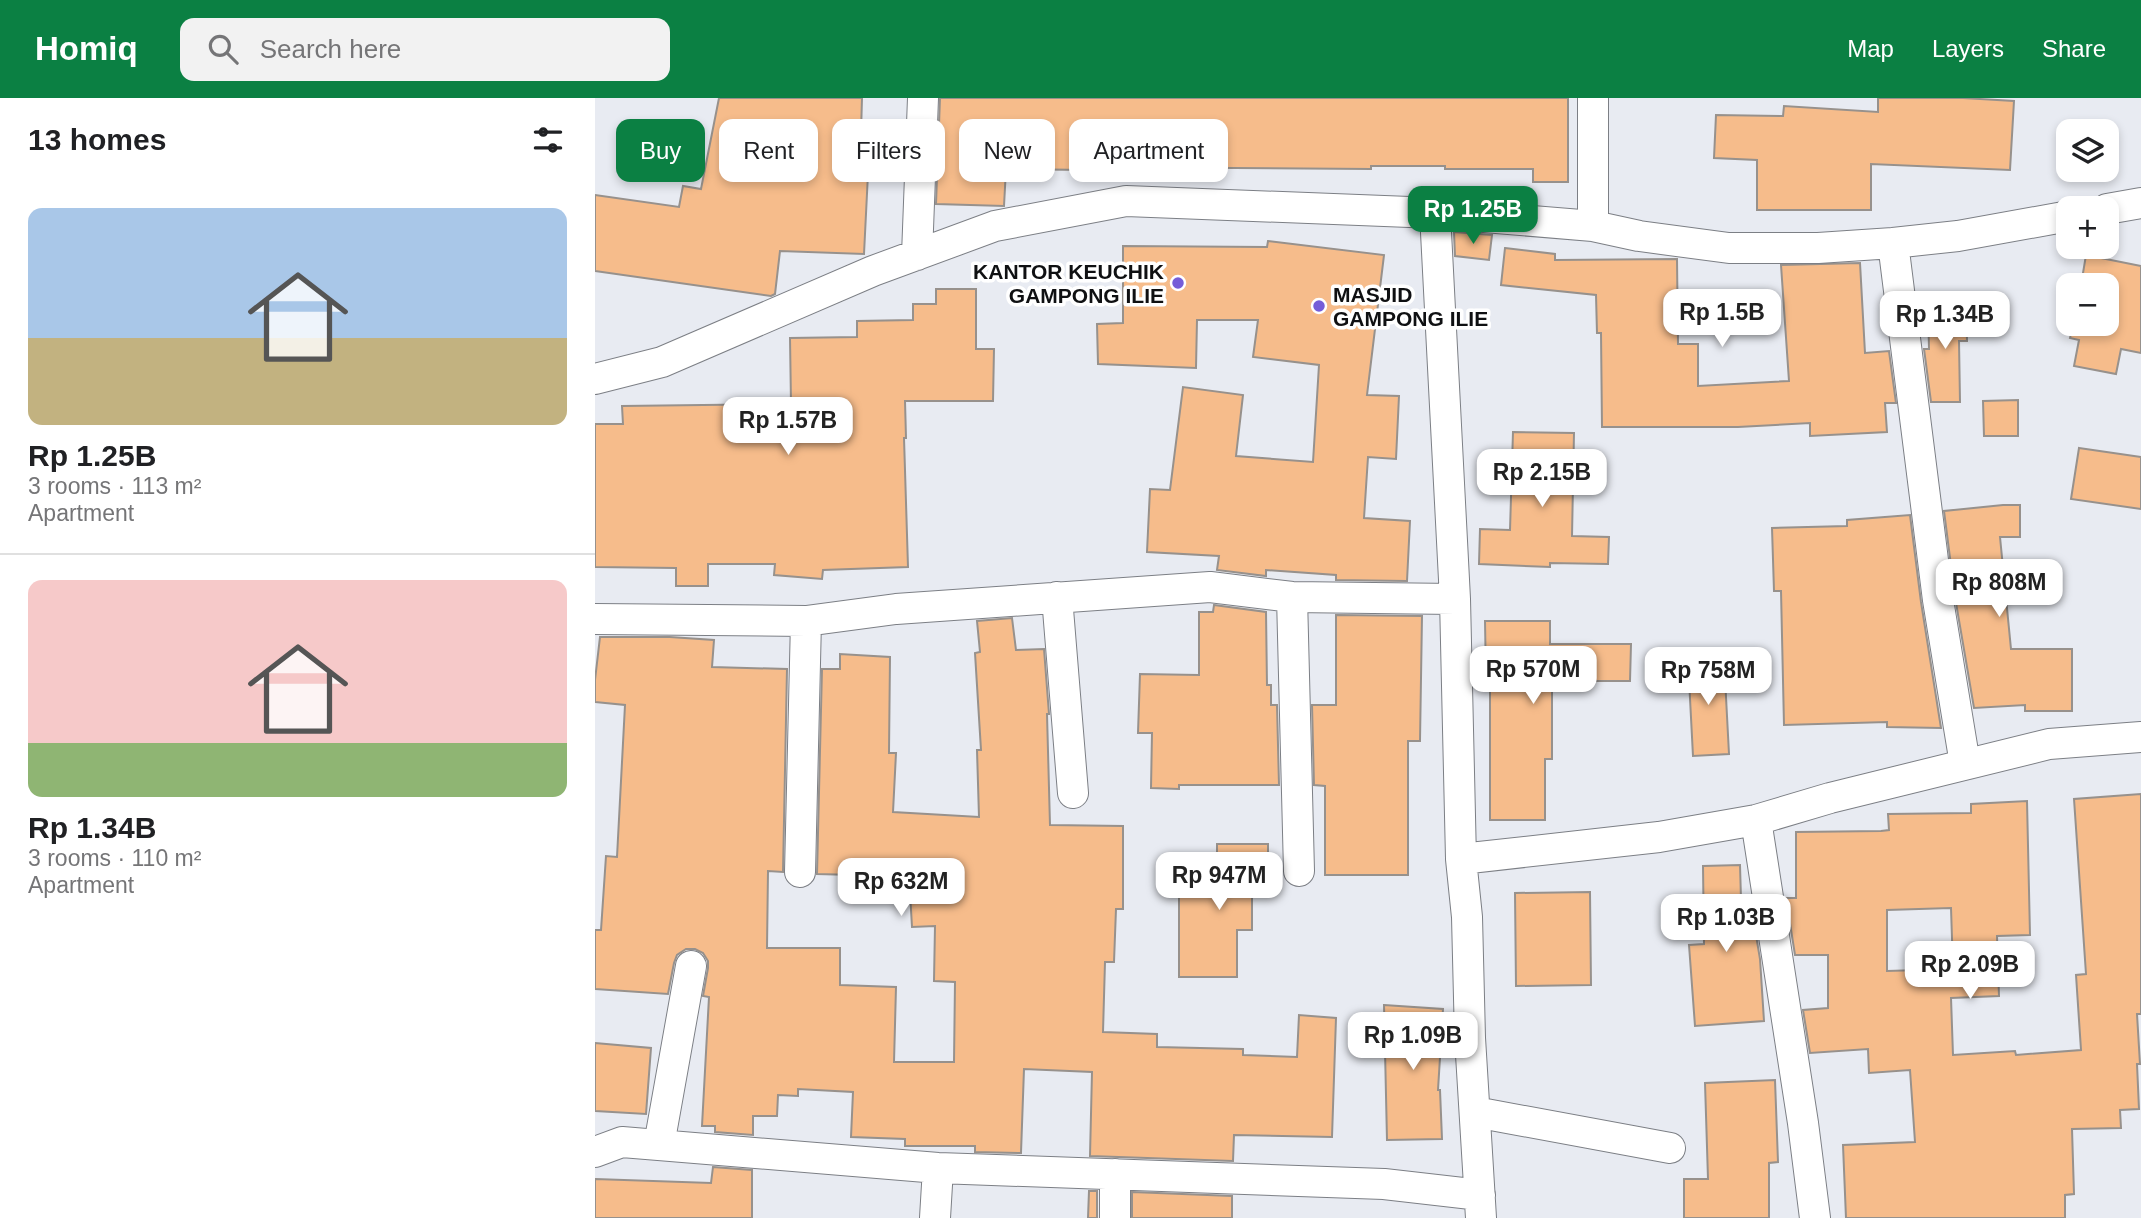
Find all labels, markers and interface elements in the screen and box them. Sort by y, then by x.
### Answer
search box [180,18,670,81]
text: Homiq [35,30,138,67]
icon: search [204,30,242,68]
text: Search here [260,34,401,64]
text: Map [1847,35,1894,62]
text: Layers [1932,35,2004,62]
text: Share [2042,35,2106,62]
chip: Buy [616,119,705,182]
chip: Rent [719,119,818,182]
chip: Filters [832,119,945,182]
chip: New [959,119,1055,182]
chip: Apartment [1069,119,1228,182]
map controls [2056,119,2119,336]
button: layers [2056,119,2119,182]
icon: filters [529,121,567,159]
text: 13 homes [28,123,166,156]
pin: Rp 1.25B [1401,186,1545,246]
text: Rp 1.25B [1424,196,1522,222]
button: + [2056,196,2119,259]
icon: home [235,254,361,380]
place label: KANTOR KEUCHIK GAMPONG ILIE [973,260,1164,307]
button: − [2056,273,2119,336]
marker: KANTOR KEUCHIK GAMPONG ILIE [1170,275,1186,291]
place label: MASJID GAMPONG ILIE [1333,283,1488,330]
pin: Rp 1.5B [1657,289,1787,349]
pin: Rp 1.34B [1873,292,2017,351]
marker: MASJID GAMPONG ILIE [1311,298,1327,314]
text: Rp 1.5B [1679,299,1765,325]
text: Rp 1.34B [1896,301,1994,327]
pin: Rp 1.57B [716,398,860,457]
text: Rp 1.57B [739,407,837,433]
text: Rp 1.25B [28,439,156,472]
pin: Rp 2.15B [1470,450,1614,509]
text: Rp 2.15B [1493,459,1591,485]
text: 3 rooms · 113 m² [28,473,201,499]
text: Apartment [28,500,134,526]
pin: Rp 808M [1934,560,2064,619]
text: Rp 808M [1952,569,2046,595]
icon: home [235,626,361,752]
pin: Rp 570M [1468,646,1598,706]
pin: Rp 758M [1643,648,1773,707]
text: Rp 570M [1486,656,1580,682]
text: Rp 758M [1661,657,1755,683]
text: Rp 1.34B [28,811,156,844]
text: 3 rooms · 110 m² [28,845,201,871]
pin: Rp 947M [1154,852,1284,912]
pin: Rp 632M [836,858,966,918]
text: Rp 947M [1172,862,1266,888]
text: Rp 632M [854,868,948,894]
text: Apartment [28,872,134,898]
pin: Rp 1.03B [1654,894,1798,954]
text: Rp 1.03B [1677,904,1775,930]
pin: Rp 2.09B [1898,942,2042,1001]
text: Rp 2.09B [1921,951,2019,977]
pin: Rp 1.09B [1341,1012,1485,1072]
text: Rp 1.09B [1364,1022,1462,1048]

